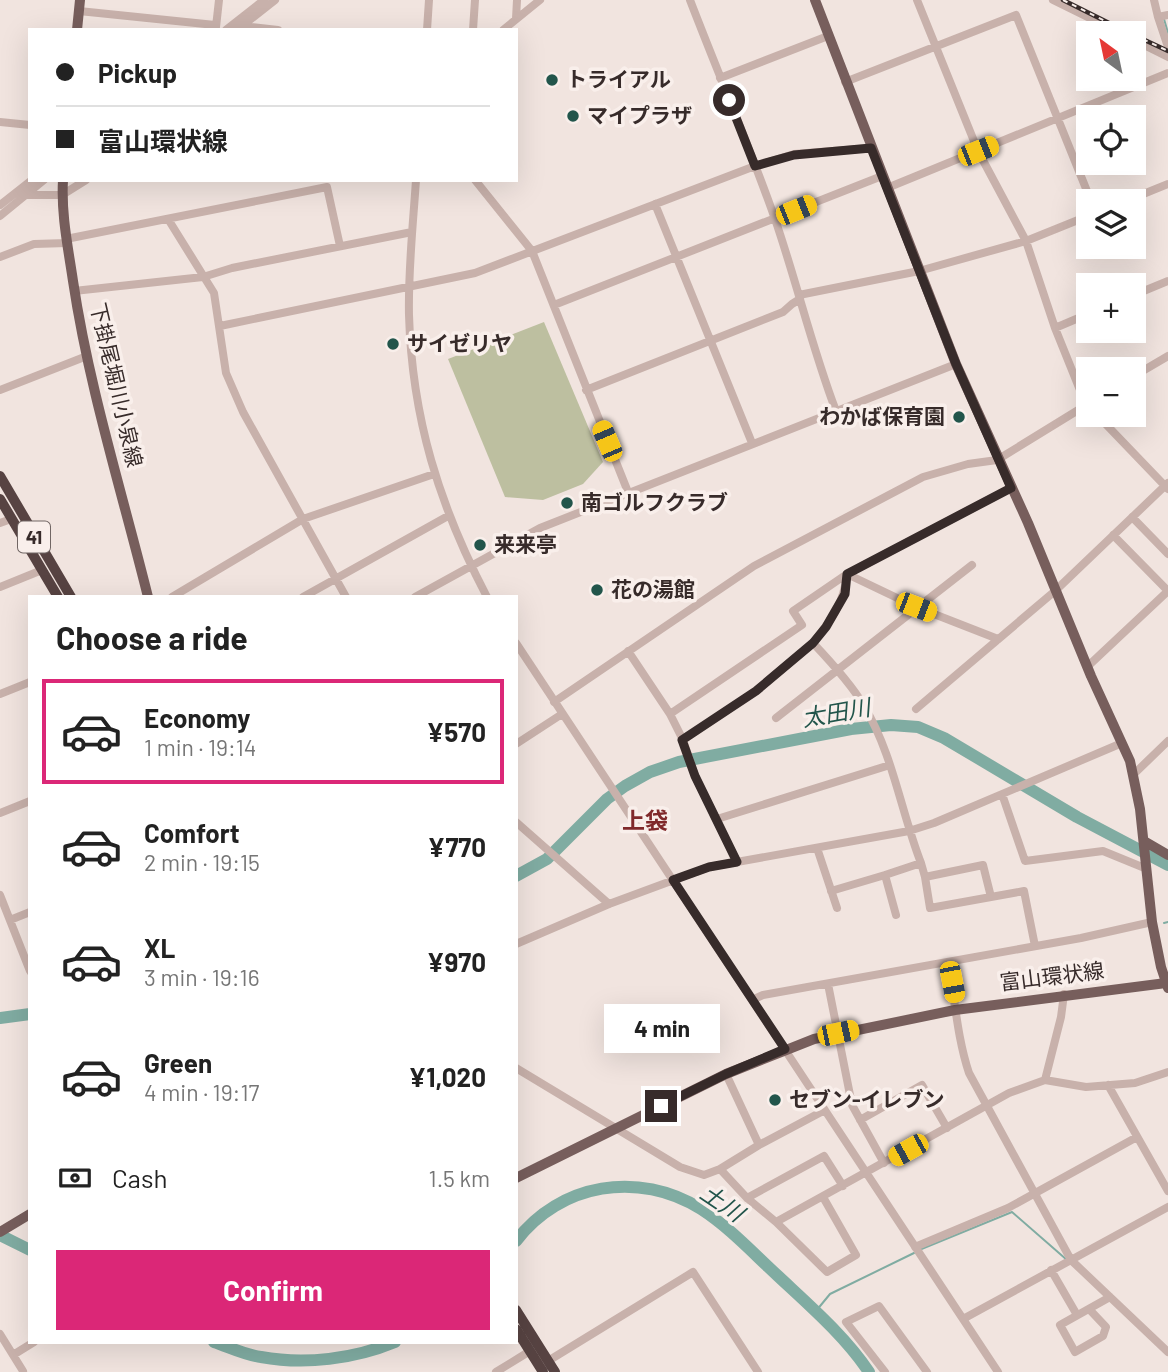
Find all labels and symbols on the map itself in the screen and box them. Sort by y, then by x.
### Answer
north arrow [1076,21,1146,91]
place label: トライアル [566,66,671,91]
marker: トライアル [544,72,560,88]
route start [713,84,745,116]
place label: マイプラザ [587,102,692,127]
marker: マイプラザ [565,108,581,124]
car [955,133,1002,169]
car [773,192,820,228]
street label: 下掛尾堀川小泉線 [86,300,149,469]
place label: サイゼリヤ [407,330,512,355]
marker: サイゼリヤ [385,336,401,352]
place label: わかば保育園 [819,403,945,428]
marker: わかば保育園 [951,409,967,425]
car [590,418,625,464]
place label: 南ゴルフクラブ [581,489,728,514]
marker: 南ゴルフクラブ [559,495,575,511]
road number: 41 [18,522,50,552]
place label: 来来亭 [494,531,557,556]
marker: 来来亭 [472,537,488,553]
place label: 花の湯館 [611,576,695,601]
marker: 花の湯館 [589,582,605,598]
car [893,590,940,624]
water label: 太田川 [799,692,875,732]
district label: 上袋 [622,806,668,834]
street label: 富山環状線 [998,957,1105,994]
car [938,959,967,1005]
callout: 4 min [603,1004,719,1054]
car [816,1018,861,1048]
place label: セブン-イレブン [789,1086,945,1111]
route end [645,1090,677,1122]
marker: セブン-イレブン [767,1092,783,1108]
car [885,1131,932,1169]
water label: 土川 [696,1178,752,1228]

